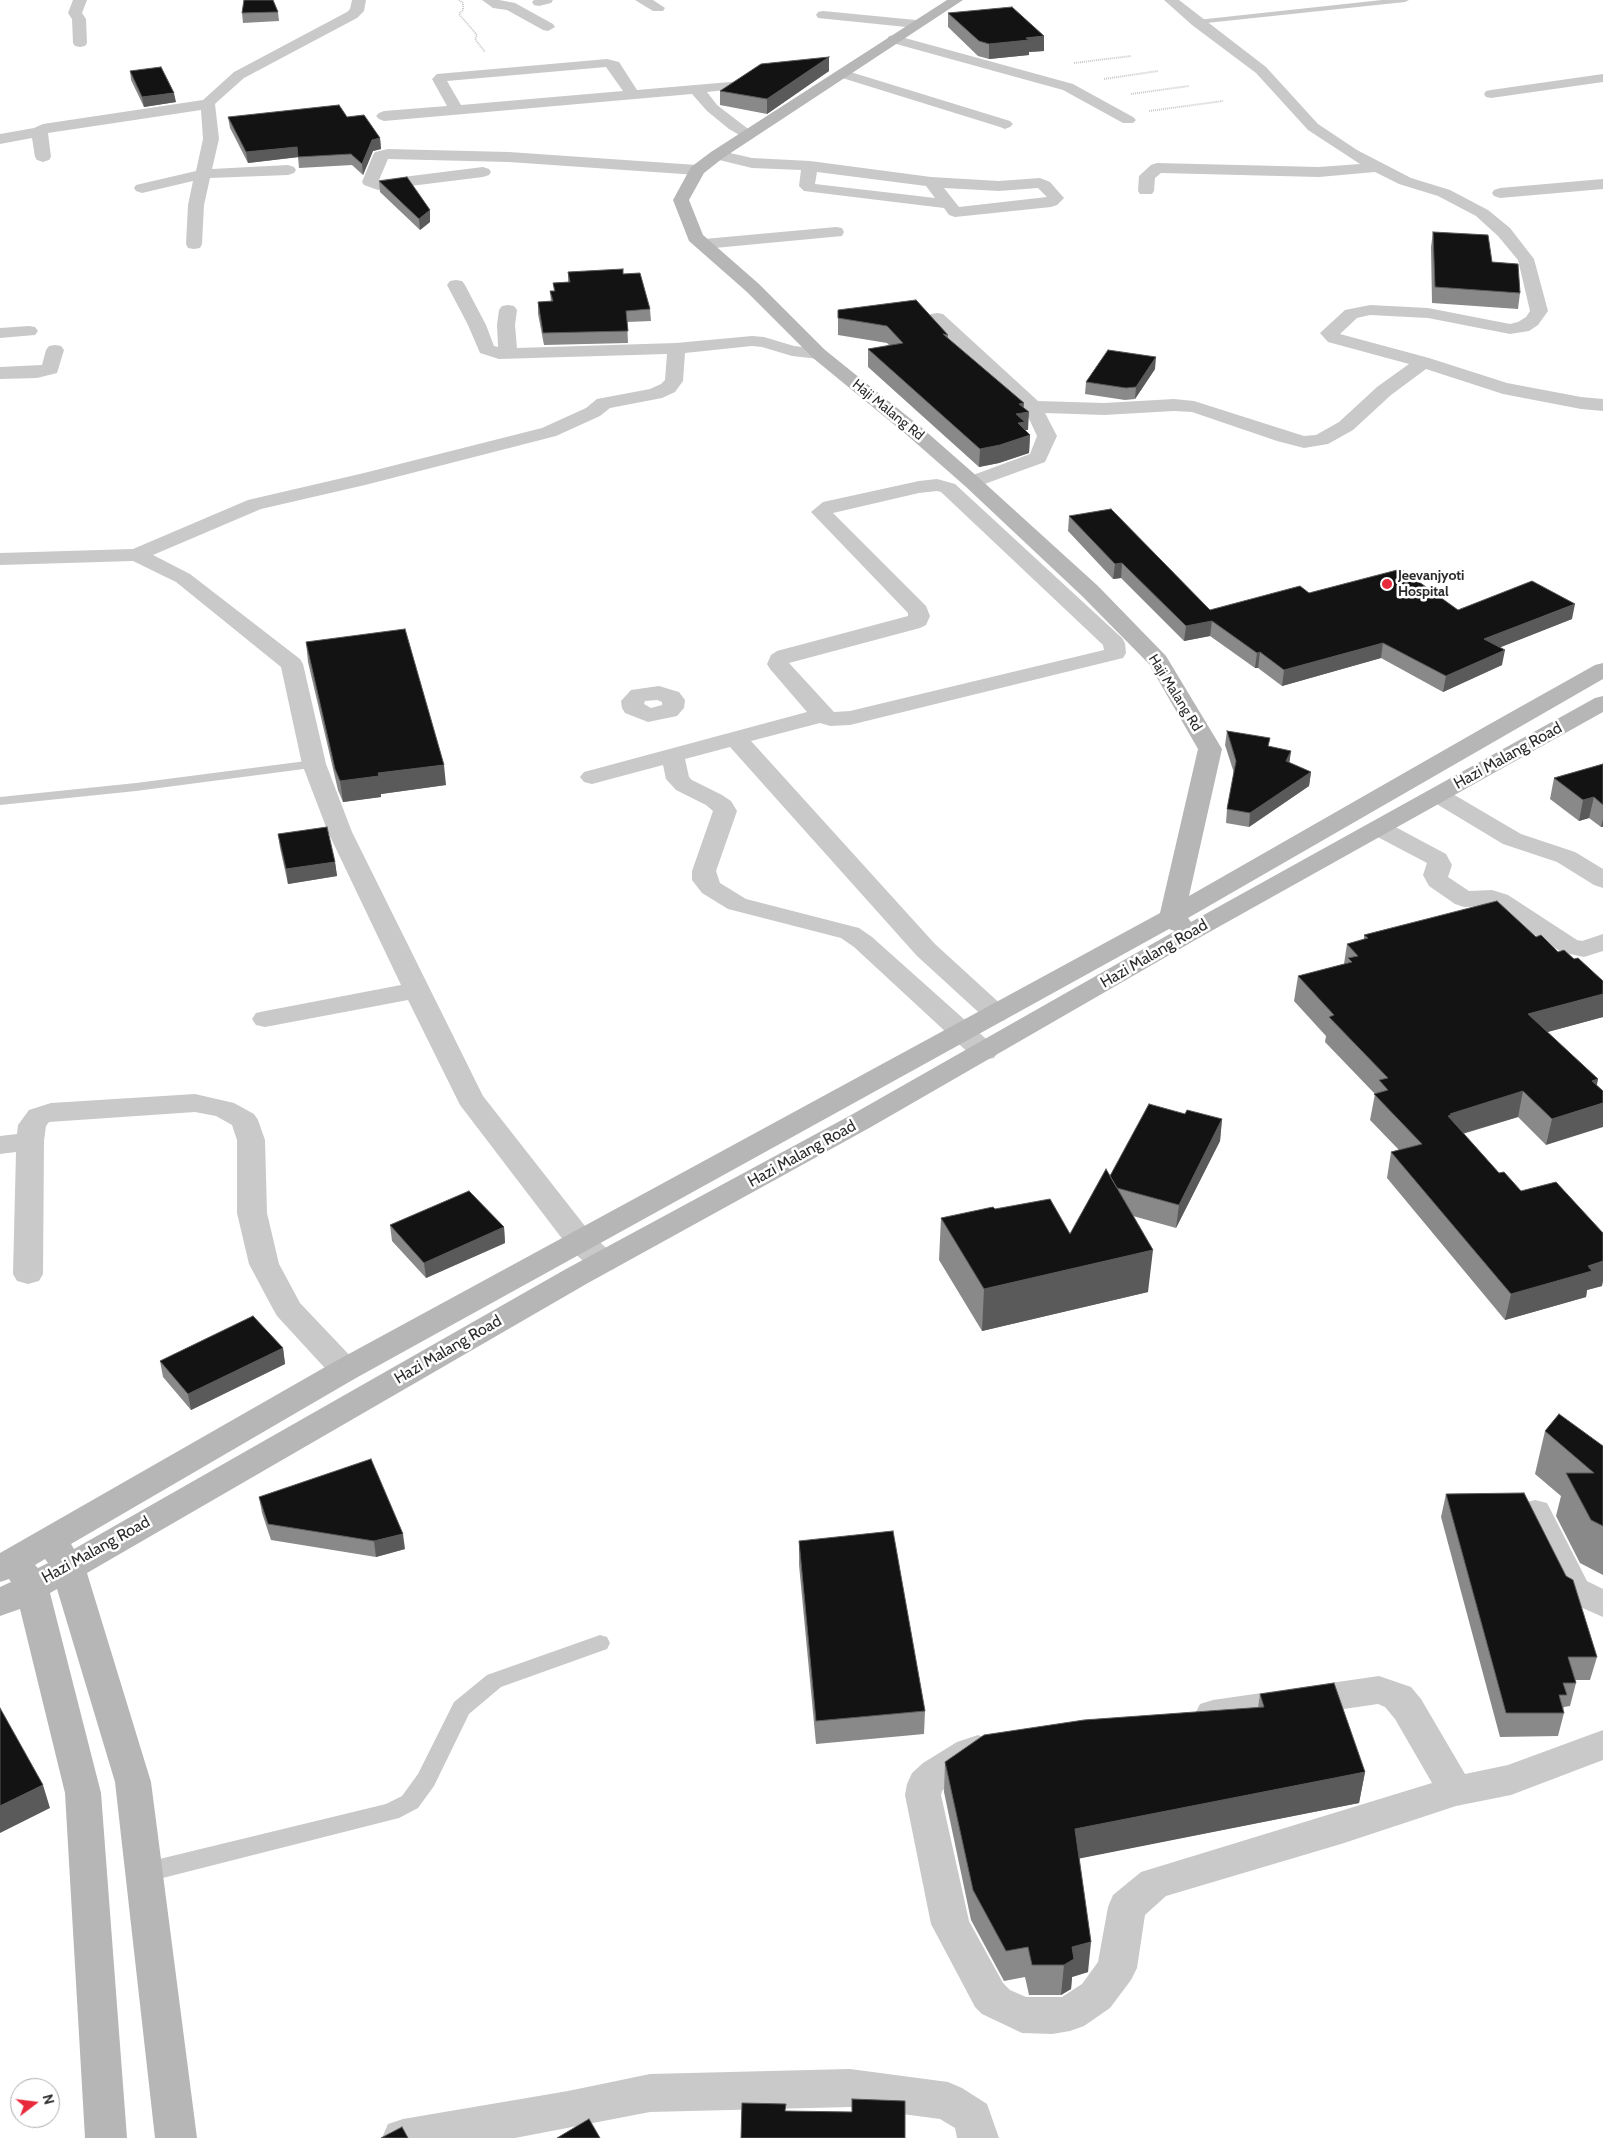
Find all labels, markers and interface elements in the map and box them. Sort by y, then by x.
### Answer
street label: Haji Malang Rd [849,376,927,444]
place label: Jeevanjyoti Hospital [1398,568,1464,600]
marker: Jeevanjyoti Hospital [1380,577,1394,591]
street label: Haji Malang Rd [1145,651,1205,735]
street label: Hazi Malang Road [1451,718,1565,794]
street label: Hazi Malang Road [1097,916,1211,992]
street label: Hazi Malang Road [745,1116,859,1192]
street label: Hazi Malang Road [391,1312,505,1388]
street label: Hazi Malang Road [39,1512,153,1588]
north arrow [10,2078,60,2128]
text: N [39,2092,58,2106]

